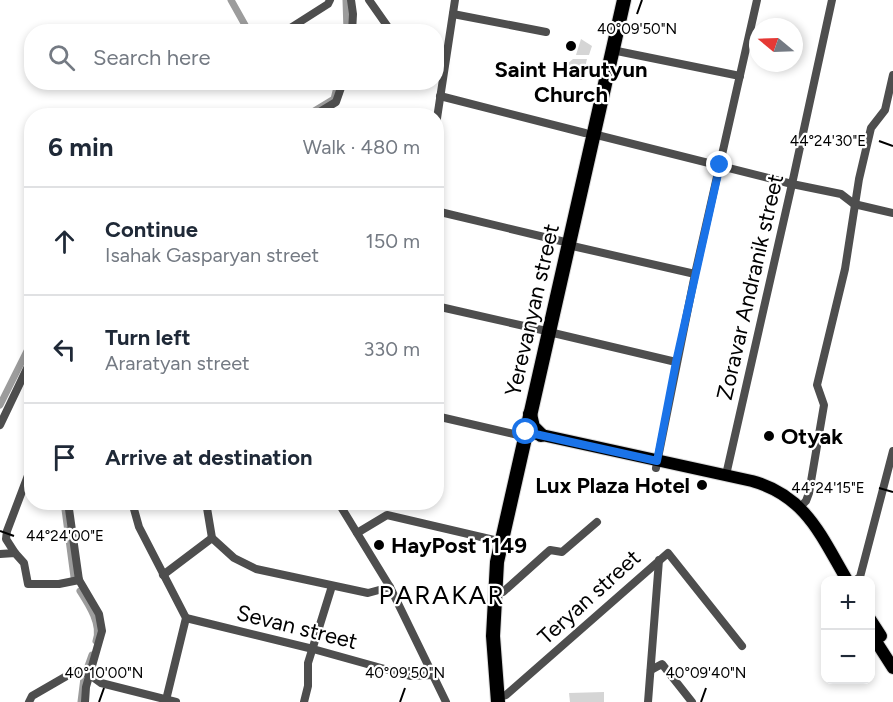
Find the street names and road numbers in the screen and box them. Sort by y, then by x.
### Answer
street label: Zoravar Andranik street [711,171,789,403]
street label: Yerevanyan street [499,221,565,399]
street label: Teryan street [532,544,646,650]
street label: Sevan street [234,599,360,655]

